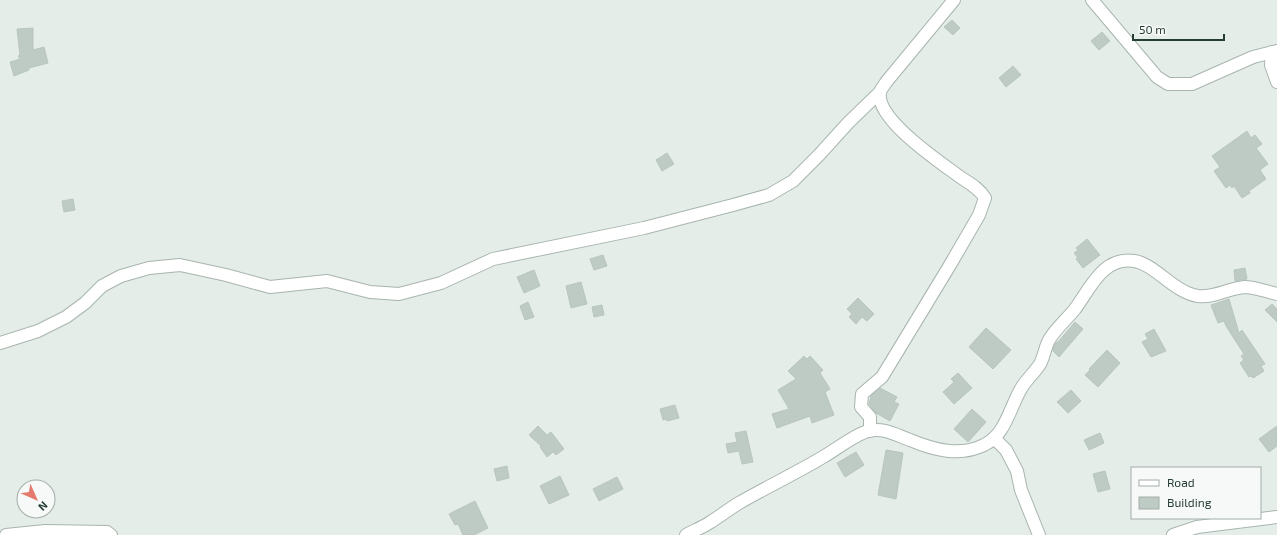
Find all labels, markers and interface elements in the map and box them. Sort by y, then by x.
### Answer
scale bar [1133,16,1224,42]
text: 50 m [1139,22,1166,36]
legend [1131,467,1261,519]
text: Road [1167,475,1195,489]
north arrow [16,479,56,519]
text: Building [1167,495,1212,509]
text: N [36,499,51,514]

